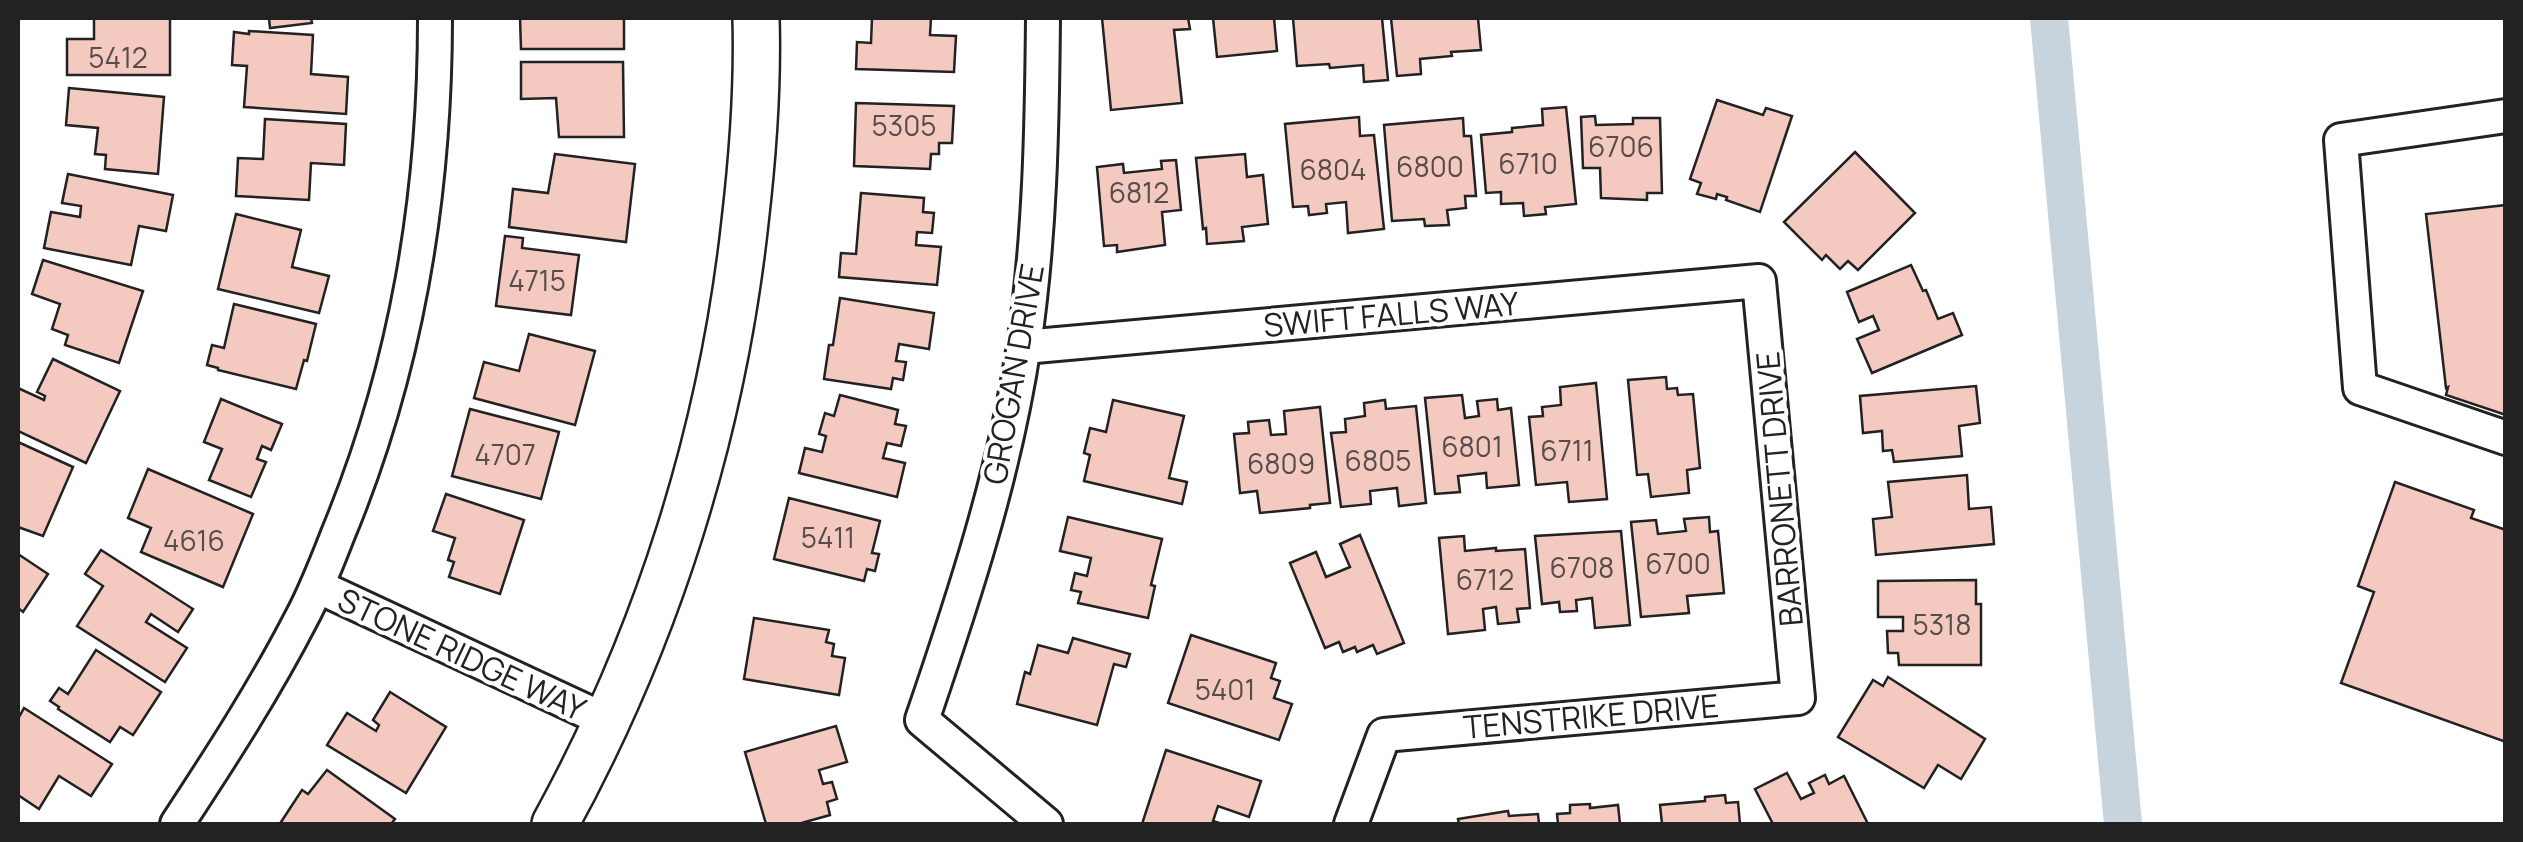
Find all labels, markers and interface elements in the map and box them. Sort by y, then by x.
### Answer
house number: 5412 [88,38,148,76]
house number: 5305 [872,106,936,144]
house number: 6706 [1588,127,1654,165]
house number: 6710 [1498,144,1558,182]
house number: 6800 [1396,147,1464,185]
house number: 6804 [1299,150,1367,188]
house number: 6812 [1109,173,1169,211]
street label: GROGAN DRIVE [972,260,1054,488]
house number: 4715 [508,261,566,299]
street label: SWIFT FALLS WAY [1262,281,1521,347]
street label: BARRONETT DRIVE [1745,350,1813,628]
house number: 6801 [1441,427,1503,465]
house number: 6711 [1540,431,1594,469]
house number: 4707 [474,435,536,473]
house number: 6805 [1345,441,1411,479]
house number: 6809 [1247,444,1315,482]
house number: 5411 [801,518,855,556]
house number: 4616 [163,521,225,559]
house number: 6700 [1645,544,1711,582]
house number: 6708 [1550,548,1614,586]
house number: 6712 [1456,560,1514,598]
street label: STONE RIDGE WAY [331,577,593,731]
house number: 5318 [1913,605,1971,643]
house number: 5401 [1195,670,1255,708]
street label: TENSTRIKE DRIVE [1462,683,1720,749]

